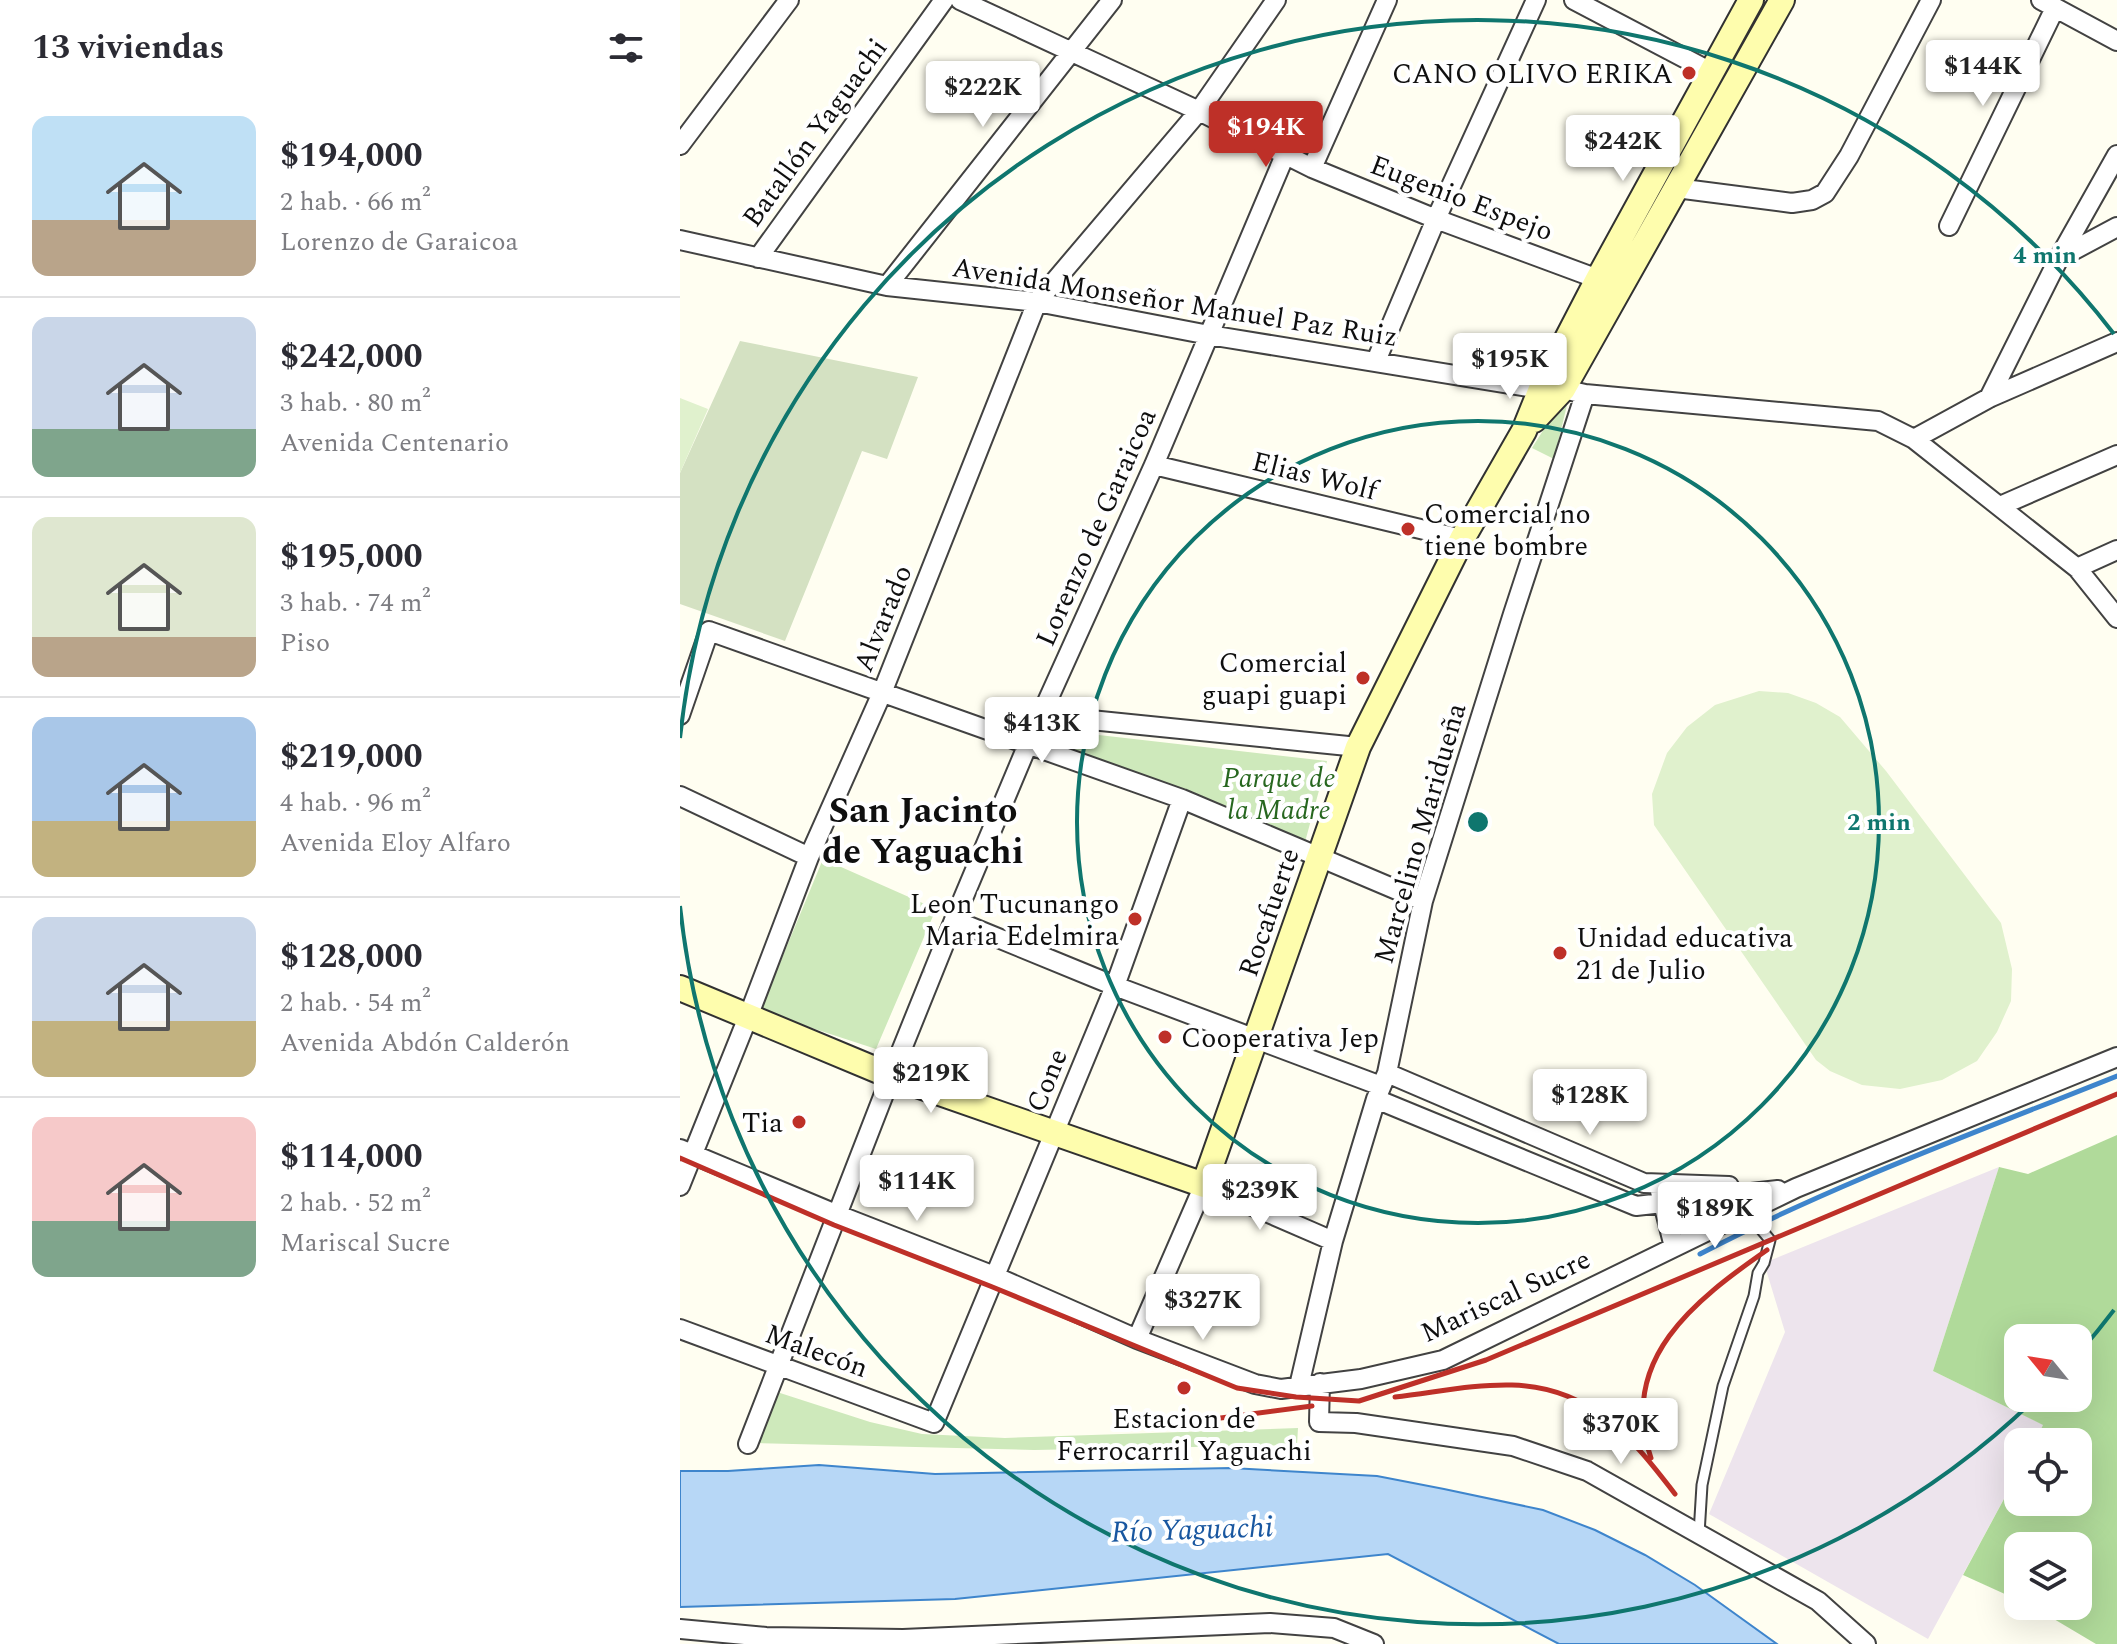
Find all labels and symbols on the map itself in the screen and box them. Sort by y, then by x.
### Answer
street label: Batallón Yaguachi [732,29,899,237]
pin: $144K [1927,40,2039,108]
place label: CANO OLIVO ERIKA [1392,53,1673,96]
pin: $222K [927,61,1039,129]
marker: CANO OLIVO ERIKA [1680,64,1698,82]
pin: $194K [1210,101,1322,169]
pin: $242K [1567,115,1679,183]
street label: Eugenio Espejo [1363,144,1559,253]
text: 4 min [2013,238,2077,274]
street label: Avenida Monseñor Manuel Paz Ruiz [949,246,1401,359]
pin: $195K [1454,333,1566,401]
street label: Lorenzo de Garaicoa [1025,401,1168,654]
street label: Elias Wolf [1247,440,1384,513]
place label: Comercial no tiene bombre [1424,493,1591,568]
marker: Comercial no tiene bombre [1399,520,1417,538]
street label: Alvarado [842,559,924,679]
place label: Comercial guapi guapi [1201,642,1347,717]
marker: Comercial guapi guapi [1354,669,1372,687]
pin: $413K [986,697,1098,765]
street label: Marcelino Maridueña [1363,698,1478,969]
park label: Parque de la Madre [1222,757,1336,832]
district label: San Jacinto de Yaguachi [822,784,1024,880]
text: 2 min [1847,805,1911,841]
centre of rings [1464,808,1492,836]
street label: Rocafuerte [1227,842,1312,983]
place label: Leon Tucunango Maria Edelmira [910,883,1119,958]
marker: Leon Tucunango Maria Edelmira [1126,910,1144,928]
place label: Unidad educativa 21 de Julio [1576,917,1793,992]
marker: Unidad educativa 21 de Julio [1551,944,1569,962]
place label: Cooperativa Jep [1181,1017,1379,1060]
marker: Cooperativa Jep [1156,1028,1174,1046]
street label: Cone [1015,1042,1080,1119]
pin: $219K [875,1047,987,1115]
pin: $128K [1534,1069,1646,1137]
place label: Tia [742,1102,783,1145]
marker: Tia [790,1113,808,1131]
pin: $114K [861,1155,973,1223]
pin: $239K [1204,1164,1316,1232]
pin: $189K [1659,1182,1771,1250]
street label: Mariscal Sucre [1413,1238,1598,1355]
pin: $327K [1147,1274,1259,1342]
street label: Malecón [759,1313,874,1390]
north arrow [2004,1324,2092,1412]
marker: Estacion de Ferrocarril Yaguachi [1175,1379,1193,1397]
place label: Estacion de Ferrocarril Yaguachi [1056,1398,1312,1473]
pin: $370K [1565,1398,1677,1466]
water label: Río Yaguachi [1110,1504,1274,1556]

